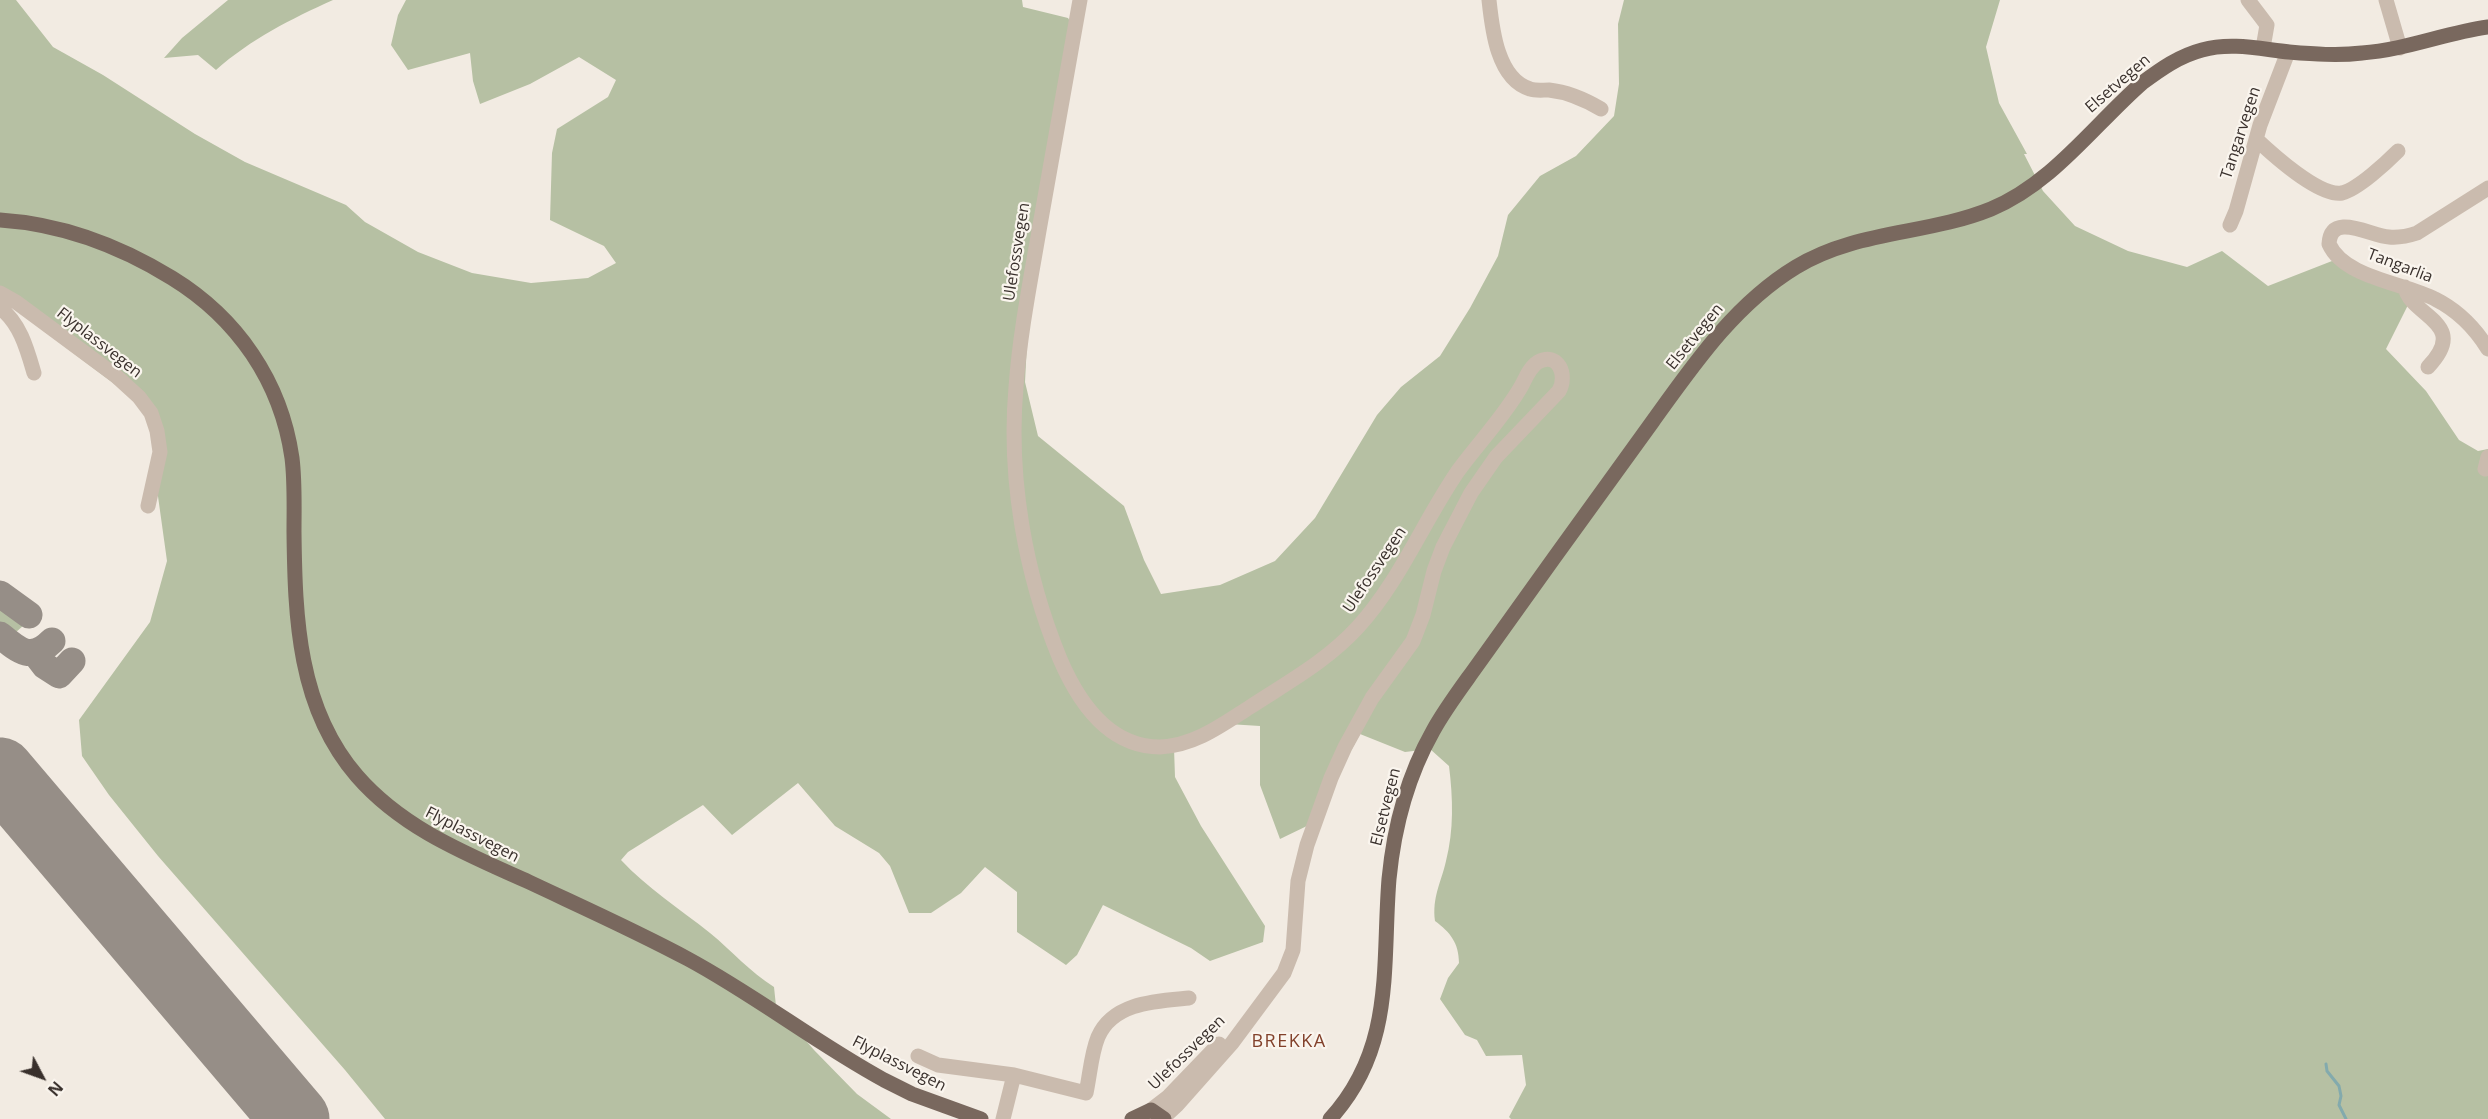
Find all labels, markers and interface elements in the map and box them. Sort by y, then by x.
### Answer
street label: Elsetvegen [2082,51,2154,117]
street label: Tangarvegen [2217,84,2265,182]
street label: Ulefossvegen [1000,201,1034,303]
street label: Tangarlia [2365,245,2435,287]
street label: Elsetvegen [1662,300,1728,374]
street label: Flyplassvegen [53,304,145,382]
street label: Ulefossvegen [1339,523,1411,617]
street label: Elsetvegen [1367,766,1405,848]
street label: Flyplassvegen [422,803,522,867]
street label: Ulefossvegen [1145,1012,1229,1094]
district label: BREKKA [1251,1031,1327,1053]
street label: Flyplassvegen [849,1032,949,1096]
north arrow [12,1047,72,1107]
text: N [43,1077,68,1101]

